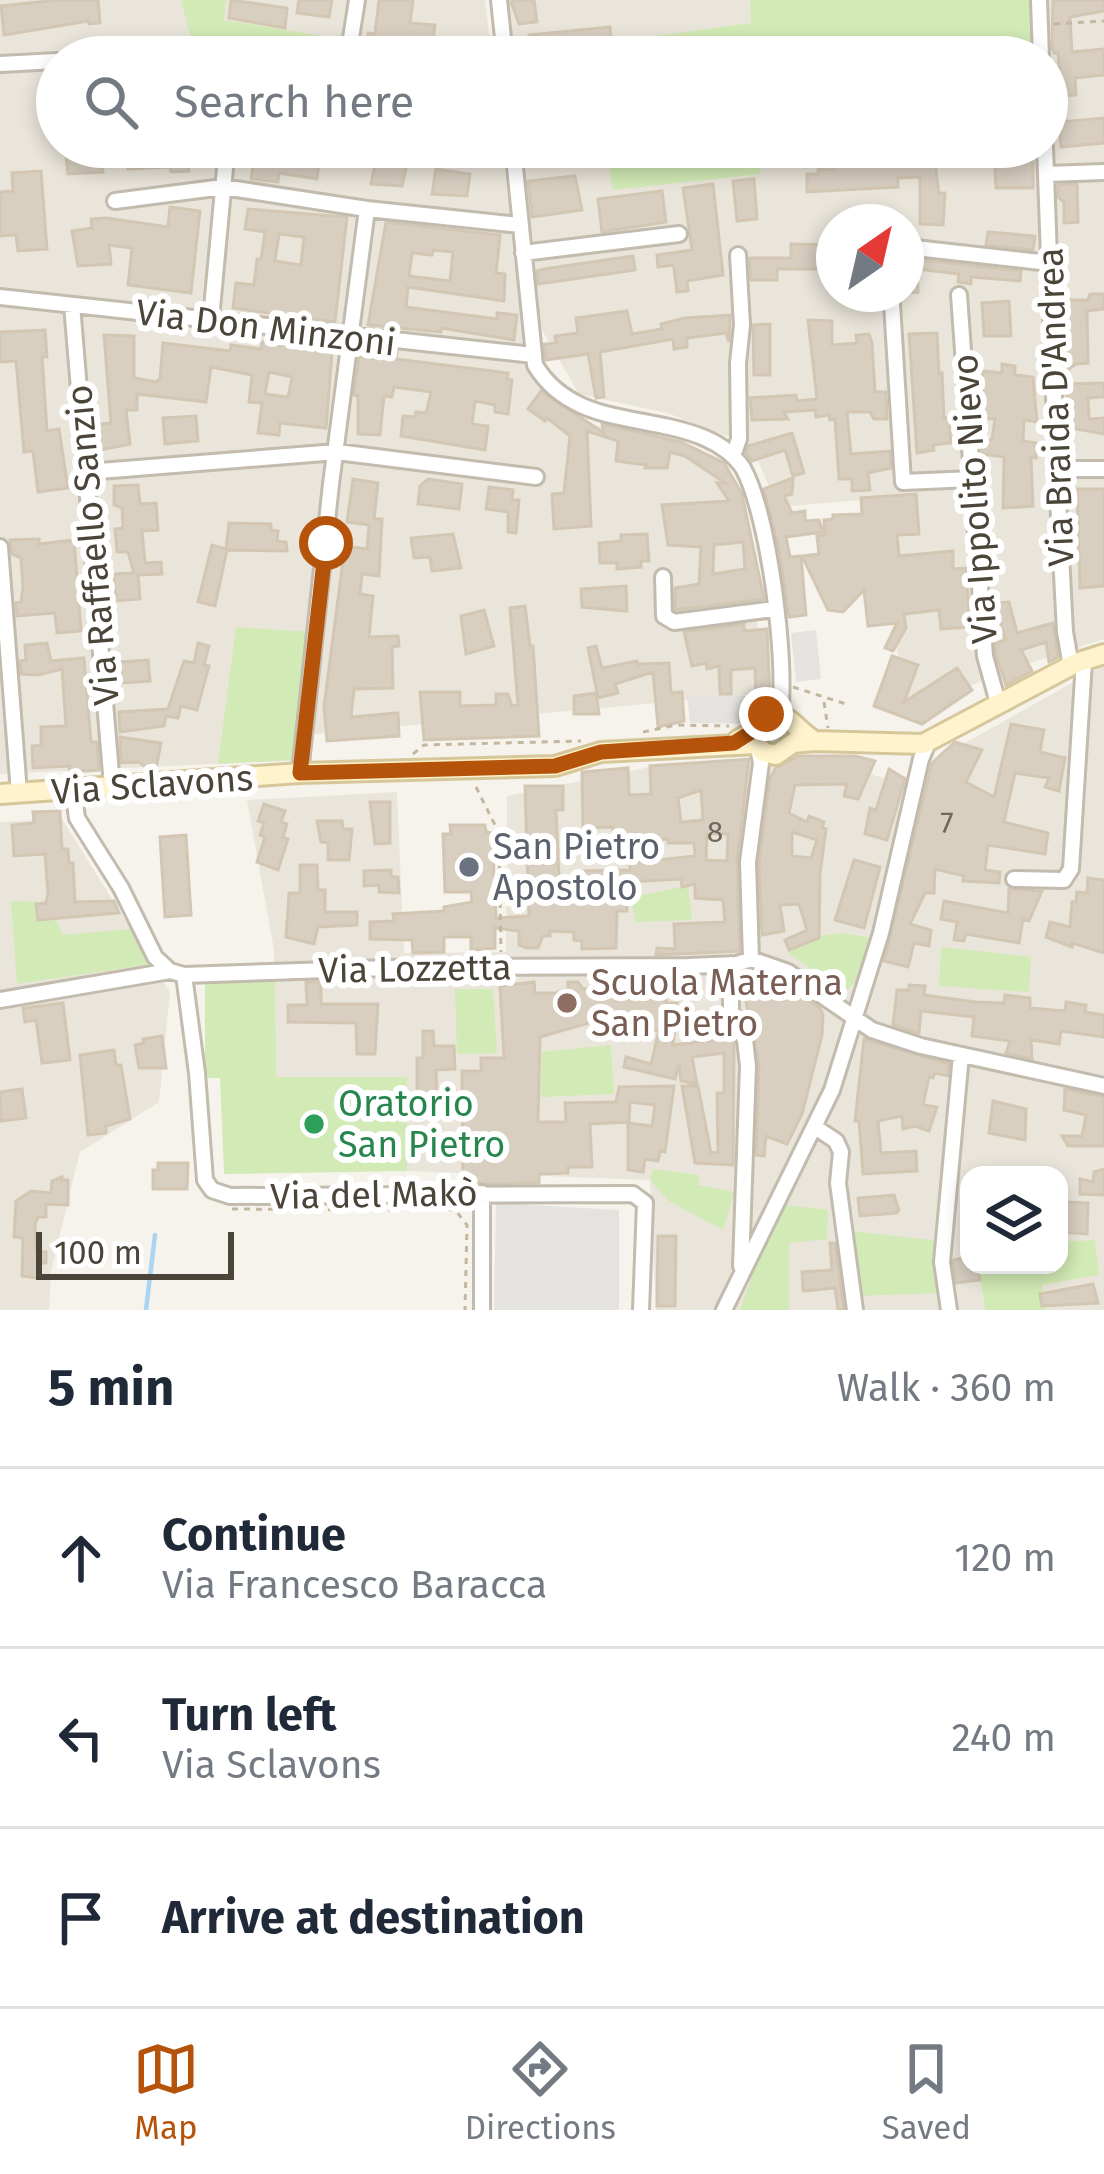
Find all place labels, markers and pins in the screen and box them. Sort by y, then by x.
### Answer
place label: San Pietro Apostolo [493,825,660,910]
marker: San Pietro Apostolo [456,854,482,880]
place label: Scuola Materna San Pietro [591,961,843,1046]
marker: Scuola Materna San Pietro [554,990,580,1016]
place label: Oratorio San Pietro [338,1082,505,1167]
marker: Oratorio San Pietro [301,1111,327,1137]

